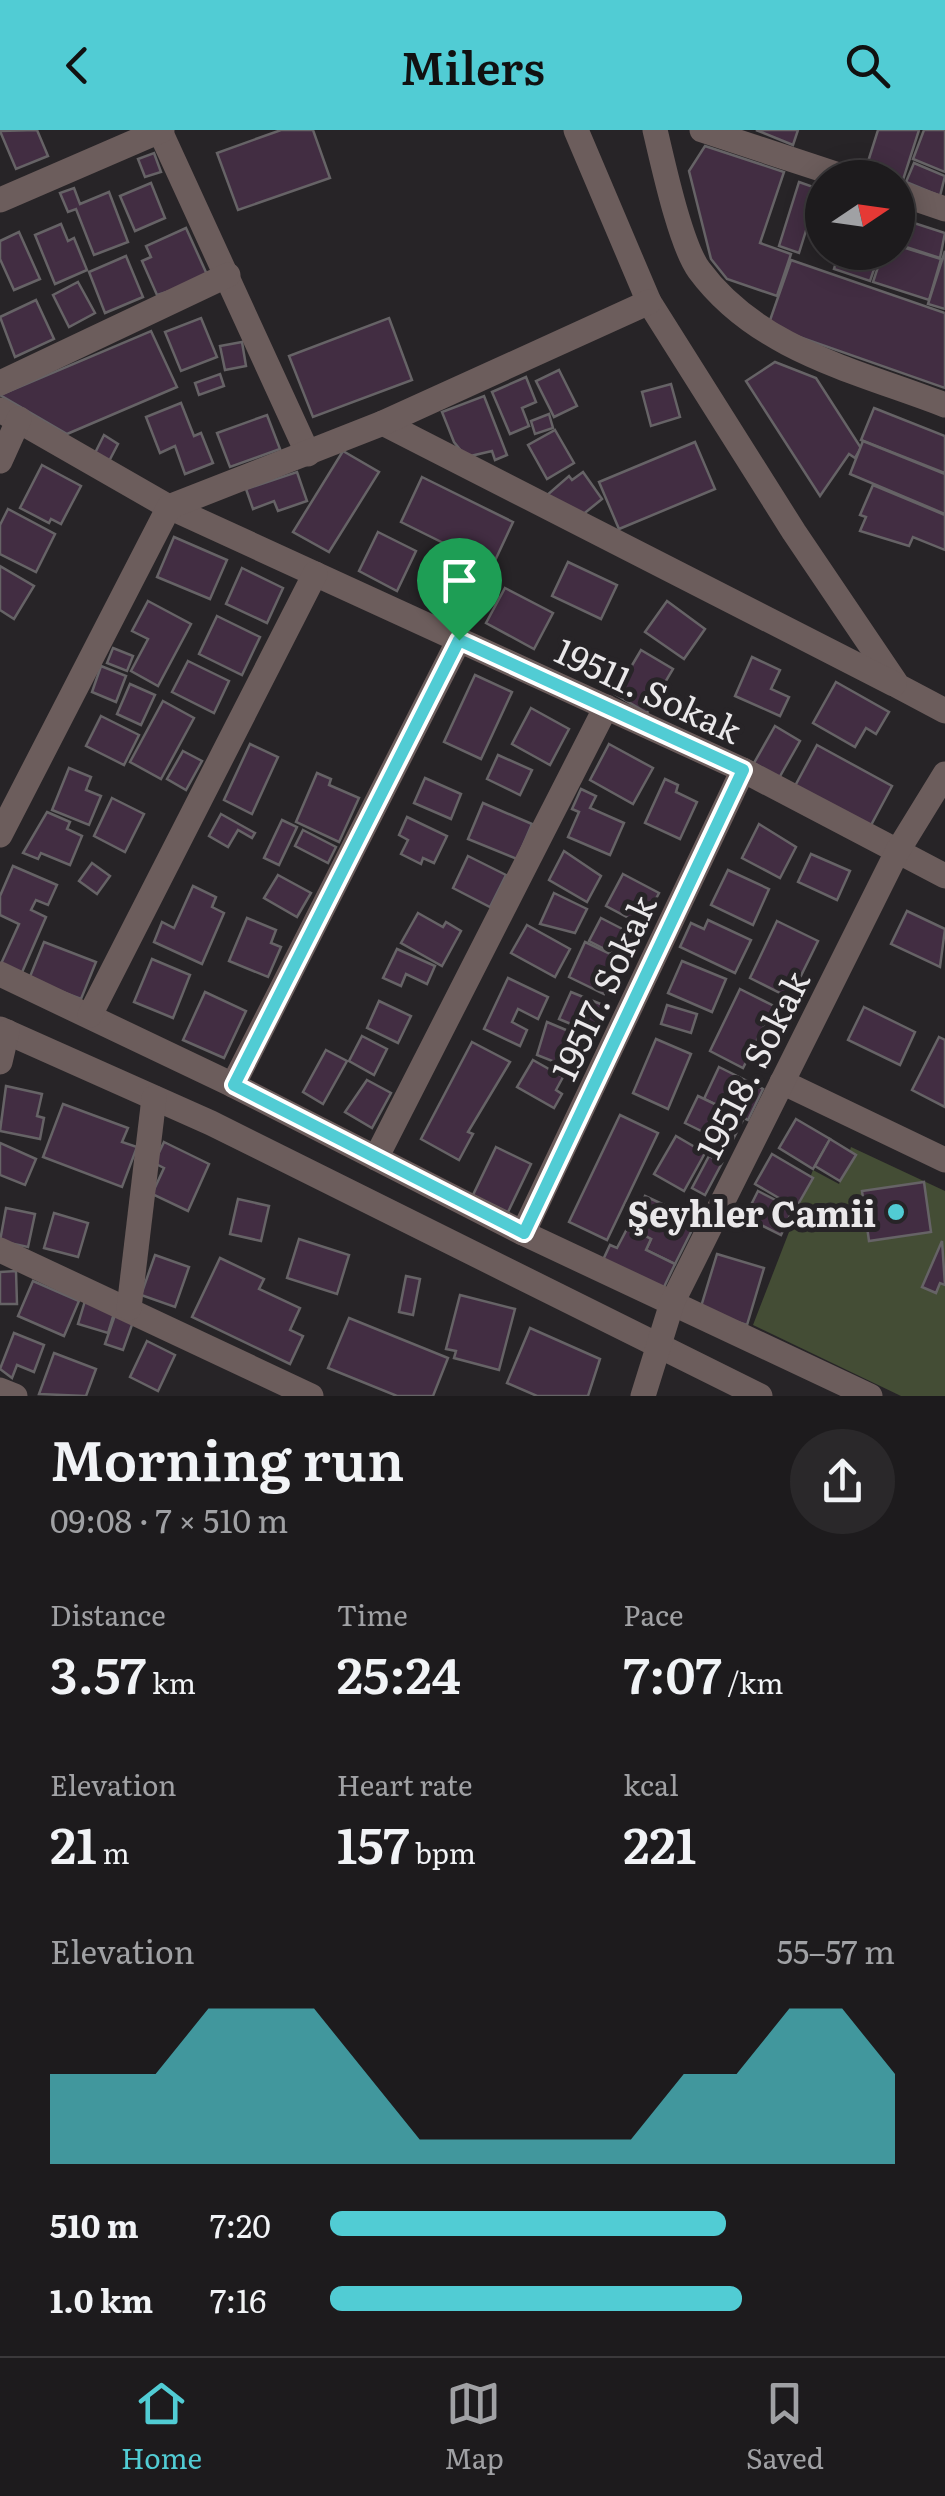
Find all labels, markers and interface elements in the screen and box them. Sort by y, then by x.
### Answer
text: Milers [400,32,545,99]
icon: back [50,38,105,93]
icon: search [840,38,895,93]
north arrow [805,160,915,270]
map controls [805,160,915,270]
pin [417,538,502,641]
icon: arrive [432,553,487,608]
street label: 19511. Sokak [547,623,751,755]
street label: 19517. Sokak [536,885,668,1088]
street label: 19518. Sokak [681,960,821,1167]
place label: Şeyhler Camii [628,1186,876,1238]
marker: Şeyhler Camii [885,1201,907,1223]
text: Morning run [50,1416,405,1498]
button: share [790,1429,895,1534]
text: 09:08 · 7 × 510 m [50,1495,288,1543]
text: Distance [50,1593,166,1635]
text: Time [337,1593,408,1635]
text: Pace [623,1593,683,1635]
text: 3.57 [50,1635,146,1709]
text: 25:24 [337,1635,461,1709]
text: 7:07 [623,1635,722,1709]
text: km [146,1661,196,1703]
text: /km [722,1661,783,1703]
text: Elevation [50,1763,177,1805]
text: Heart rate [337,1763,473,1805]
text: kcal [623,1763,679,1805]
text: 21 [50,1805,97,1879]
text: 157 [337,1805,409,1879]
text: 221 [623,1805,696,1879]
text: m [97,1831,130,1873]
text: bpm [409,1831,476,1873]
text: Elevation [50,1926,195,1974]
text: 55–57 m [777,1926,895,1974]
text: 510 m [50,2200,139,2248]
text: 7:20 [210,2200,271,2248]
text: 1.0 km [50,2275,153,2323]
text: 7:16 [210,2275,266,2323]
tab: Home [121,2376,202,2478]
tab: Map [444,2376,504,2478]
tab: Saved [746,2376,824,2478]

